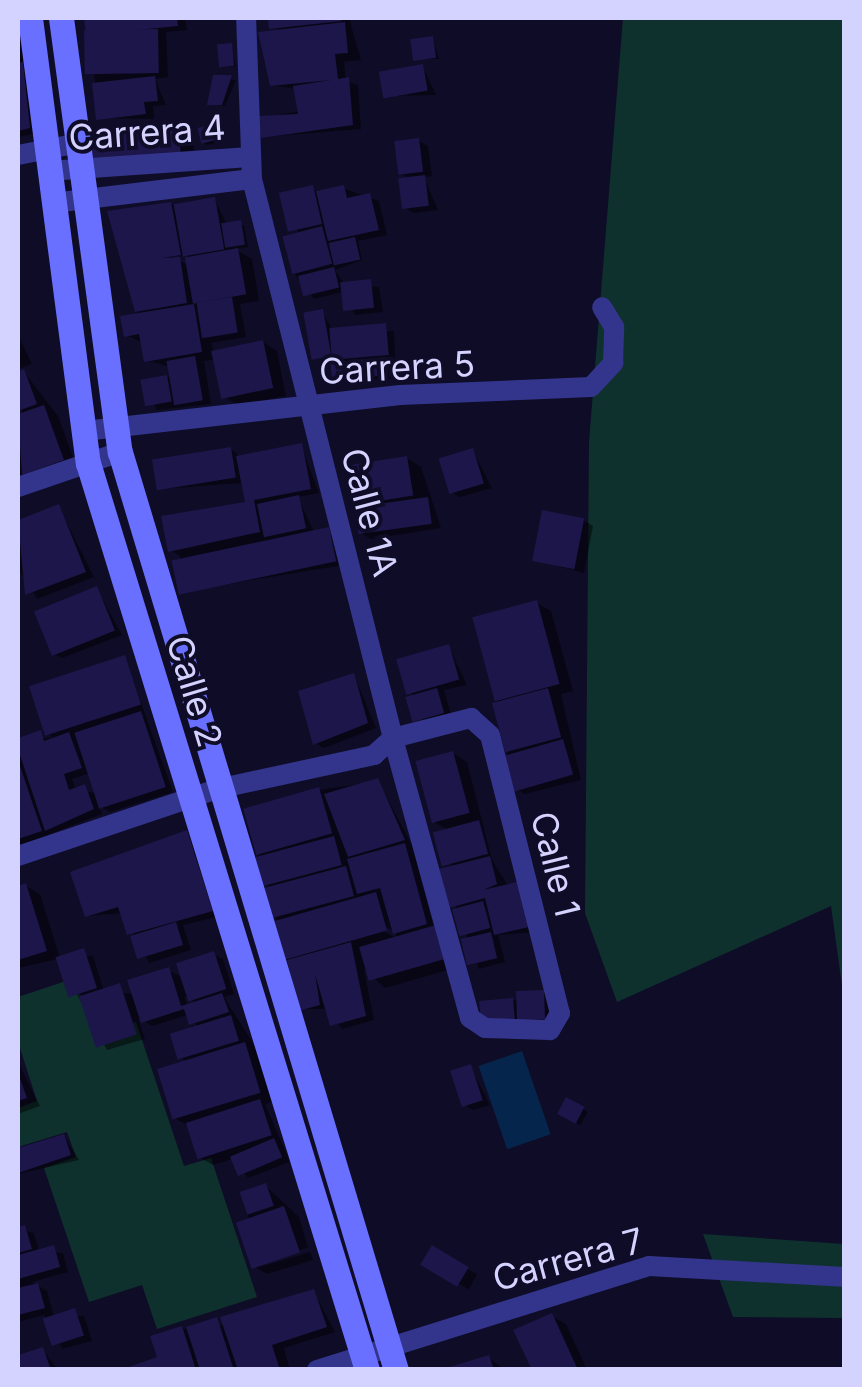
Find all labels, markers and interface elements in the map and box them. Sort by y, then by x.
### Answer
street label: Carrera 4 [67,106,227,158]
street label: Carrera 5 [318,342,476,392]
street label: Calle 1A [333,443,407,581]
street label: Calle 2 [158,630,232,752]
street label: Calle 1 [523,807,589,921]
street label: Carrera 7 [488,1219,648,1299]

